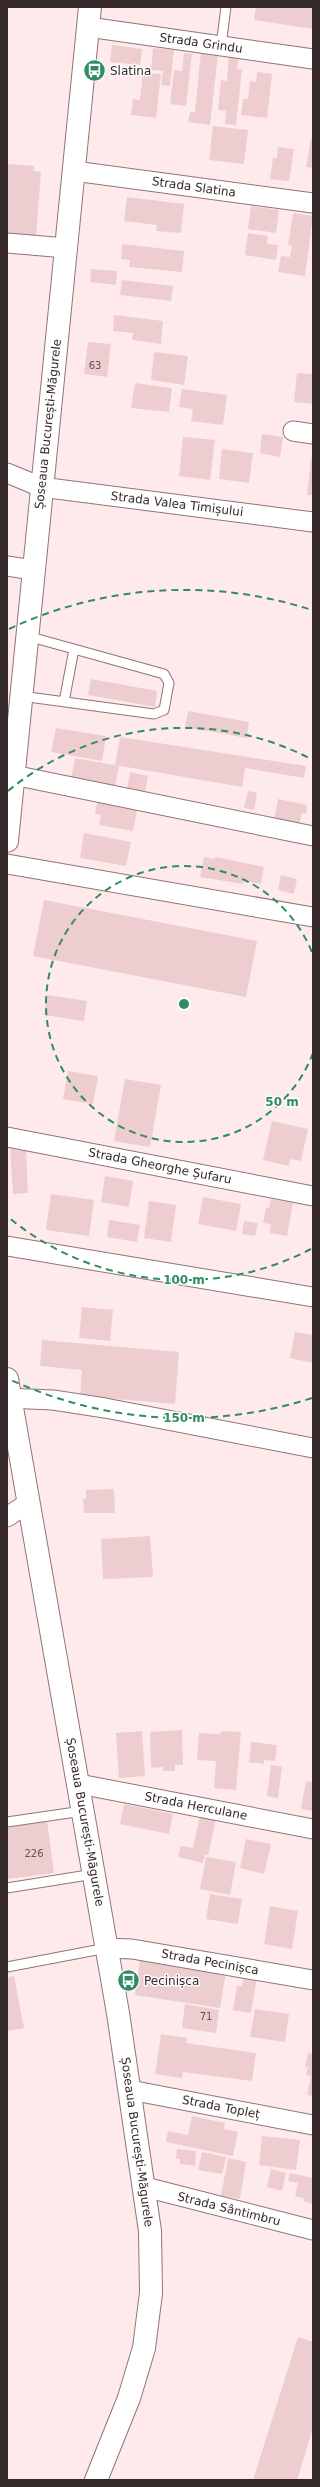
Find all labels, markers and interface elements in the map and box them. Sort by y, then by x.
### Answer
street label: Strada Grindu [159,30,243,56]
bus stop icon: Slatina [82,58,108,84]
place label: Slatina [110,64,151,78]
street label: Strada Slatina [151,174,237,200]
street label: Șoseaua București-Măgurele [32,338,64,510]
house number: 63 [89,360,101,371]
street label: Strada Valea Timișului [110,489,244,519]
centre of rings [177,997,191,1011]
text: 50 m [265,1095,299,1109]
street label: Strada Gheorghe Șufaru [87,1145,233,1187]
text: 100 m [163,1273,205,1287]
text: 150 m [163,1411,205,1425]
street label: Șoseaua București-Măgurele [63,1737,107,1907]
street label: Strada Herculane [143,1789,249,1823]
house number: 226 [24,1848,44,1859]
street label: Strada Pecinișca [160,1947,260,1977]
bus stop icon: Pecinișca [115,1968,141,1994]
place label: Pecinișca [144,1974,199,1988]
house number: 71 [200,2011,212,2022]
street label: Șoseaua București-Măgurele [118,2056,156,2228]
street label: Strada Topleț [181,2093,261,2121]
street label: Strada Sântimbru [176,2189,282,2229]

